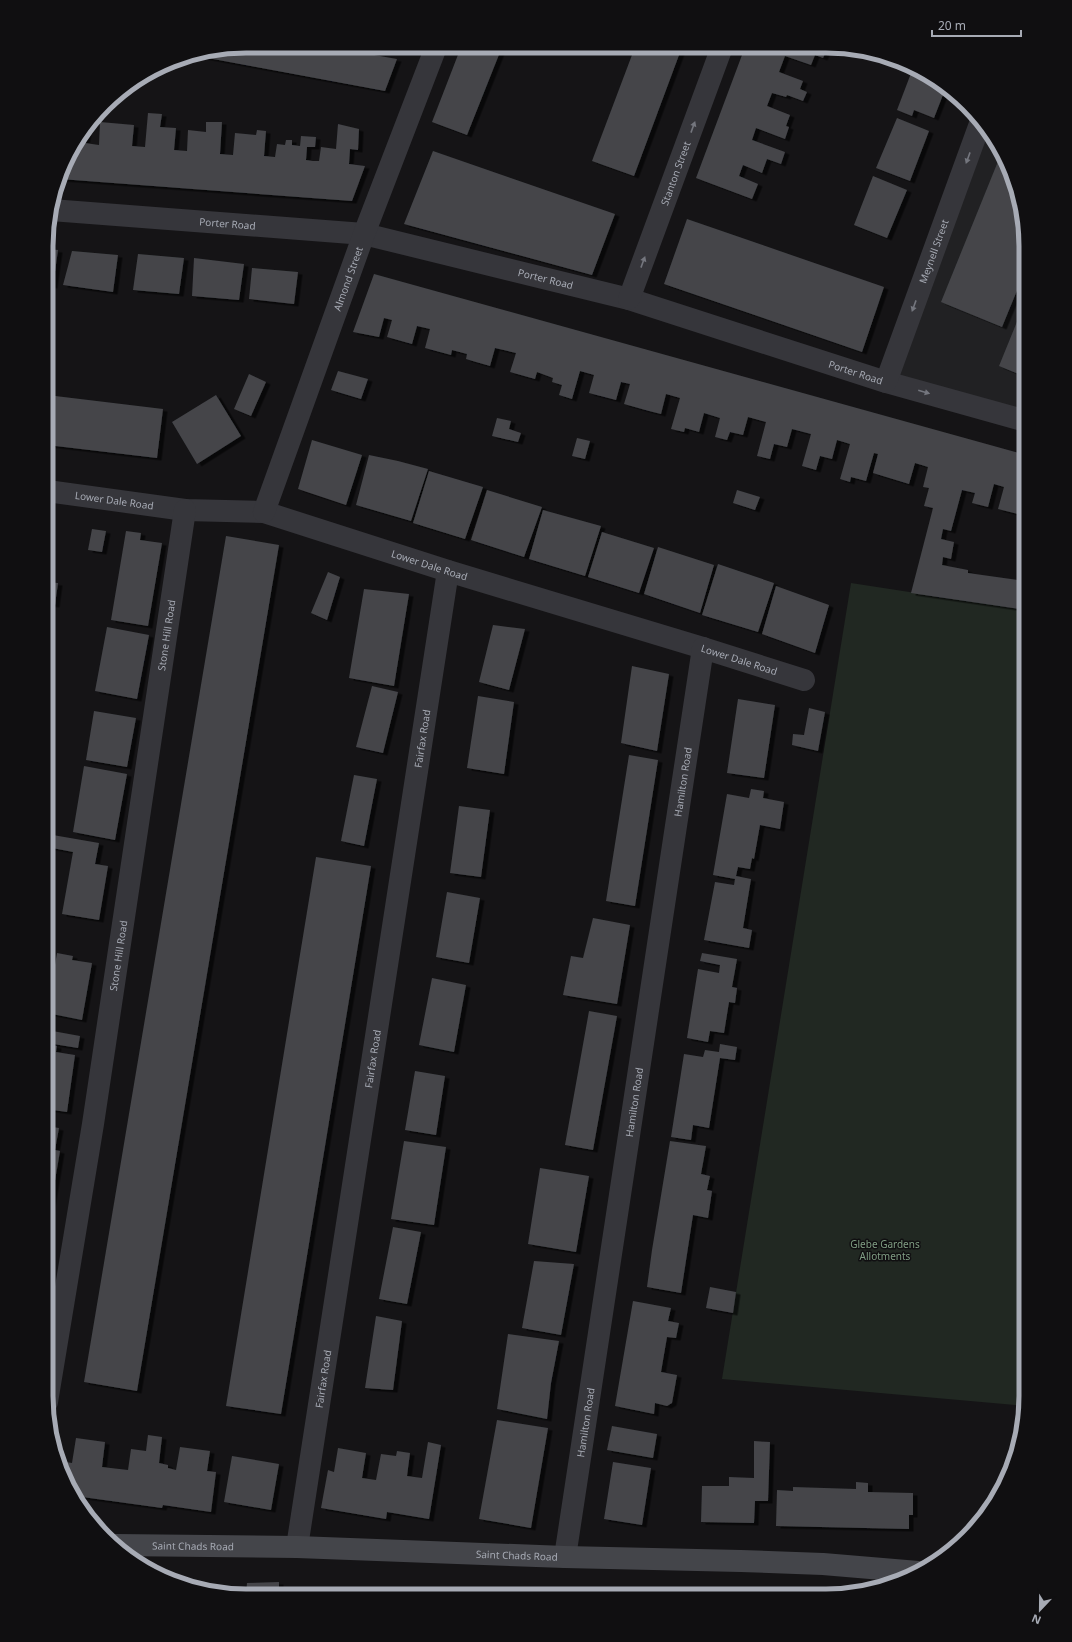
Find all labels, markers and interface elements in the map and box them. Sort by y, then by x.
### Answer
scale bar [932,12,1021,38]
text: 20 m [938,17,966,34]
one-way arrow [690,121,696,133]
street label: Stanton Street [657,139,694,207]
one-way arrow [965,152,971,164]
street label: Porter Road [199,214,256,233]
street label: Meynell Street [915,217,952,285]
street label: Almond Street [330,244,366,313]
one-way arrow [640,256,646,268]
street label: Porter Road [517,265,575,292]
one-way arrow [910,301,916,313]
street label: Porter Road [827,357,885,388]
one-way arrow [918,389,930,395]
street label: Lower Dale Road [74,488,155,513]
street label: Lower Dale Road [390,546,469,584]
street label: Stone Hill Road [154,599,178,672]
street label: Lower Dale Road [699,641,779,678]
street label: Fairfax Road [411,709,433,769]
street label: Hamilton Road [670,746,695,818]
street label: Stone Hill Road [106,919,130,992]
street label: Fairfax Road [361,1029,384,1089]
street label: Hamilton Road [622,1066,646,1138]
park label: Glebe Gardens Allotments [850,1237,920,1263]
street label: Fairfax Road [312,1349,334,1409]
street label: Hamilton Road [573,1387,598,1458]
street label: Saint Chads Road [152,1538,234,1553]
street label: Saint Chads Road [476,1547,558,1564]
north arrow [1020,1590,1060,1630]
text: N [1029,1611,1043,1628]

